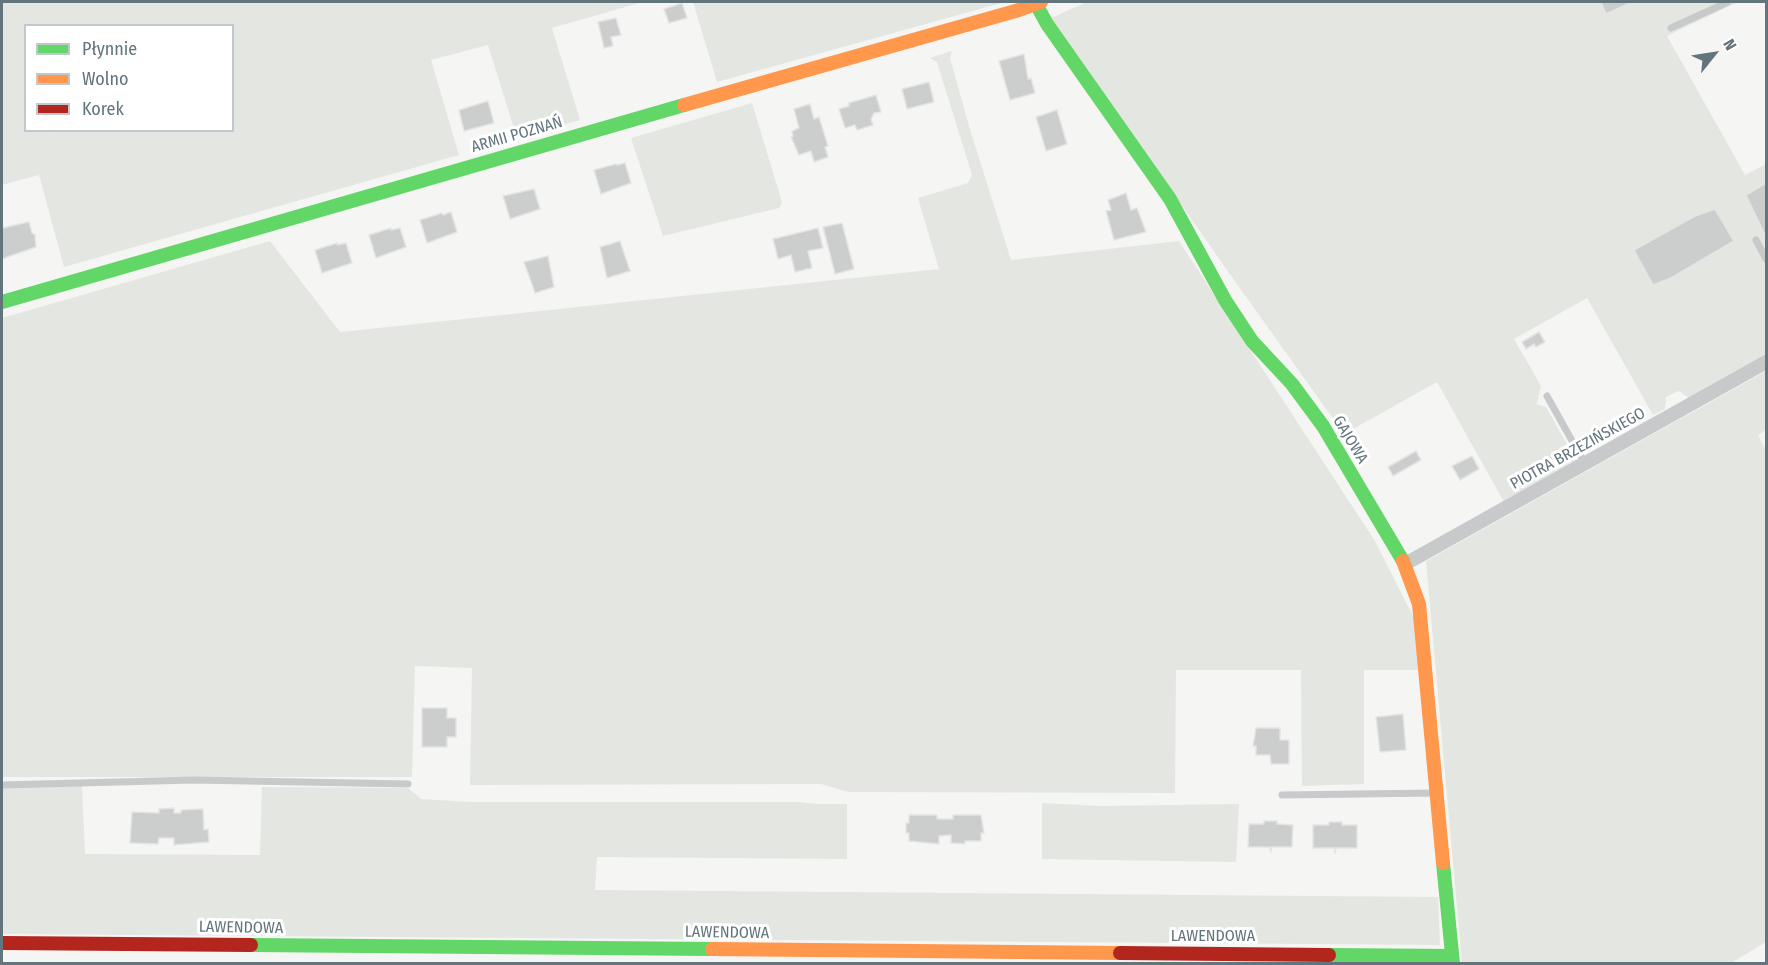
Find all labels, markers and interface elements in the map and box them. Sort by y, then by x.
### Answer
legend [24,24,234,132]
north arrow [1684,24,1744,84]
text: N [1719,36,1741,54]
text: Płynnie [82,38,137,60]
text: Wolno [82,68,128,90]
text: Korek [82,98,124,120]
street label: ARMII POZNAŃ [469,113,565,157]
street label: PIOTRA BRZEZIŃSKIEGO [1507,404,1649,494]
street label: GAJOWA [1328,413,1372,467]
street label: LAWENDOWA [199,918,283,938]
street label: LAWENDOWA [685,923,769,943]
street label: LAWENDOWA [1171,927,1255,947]

